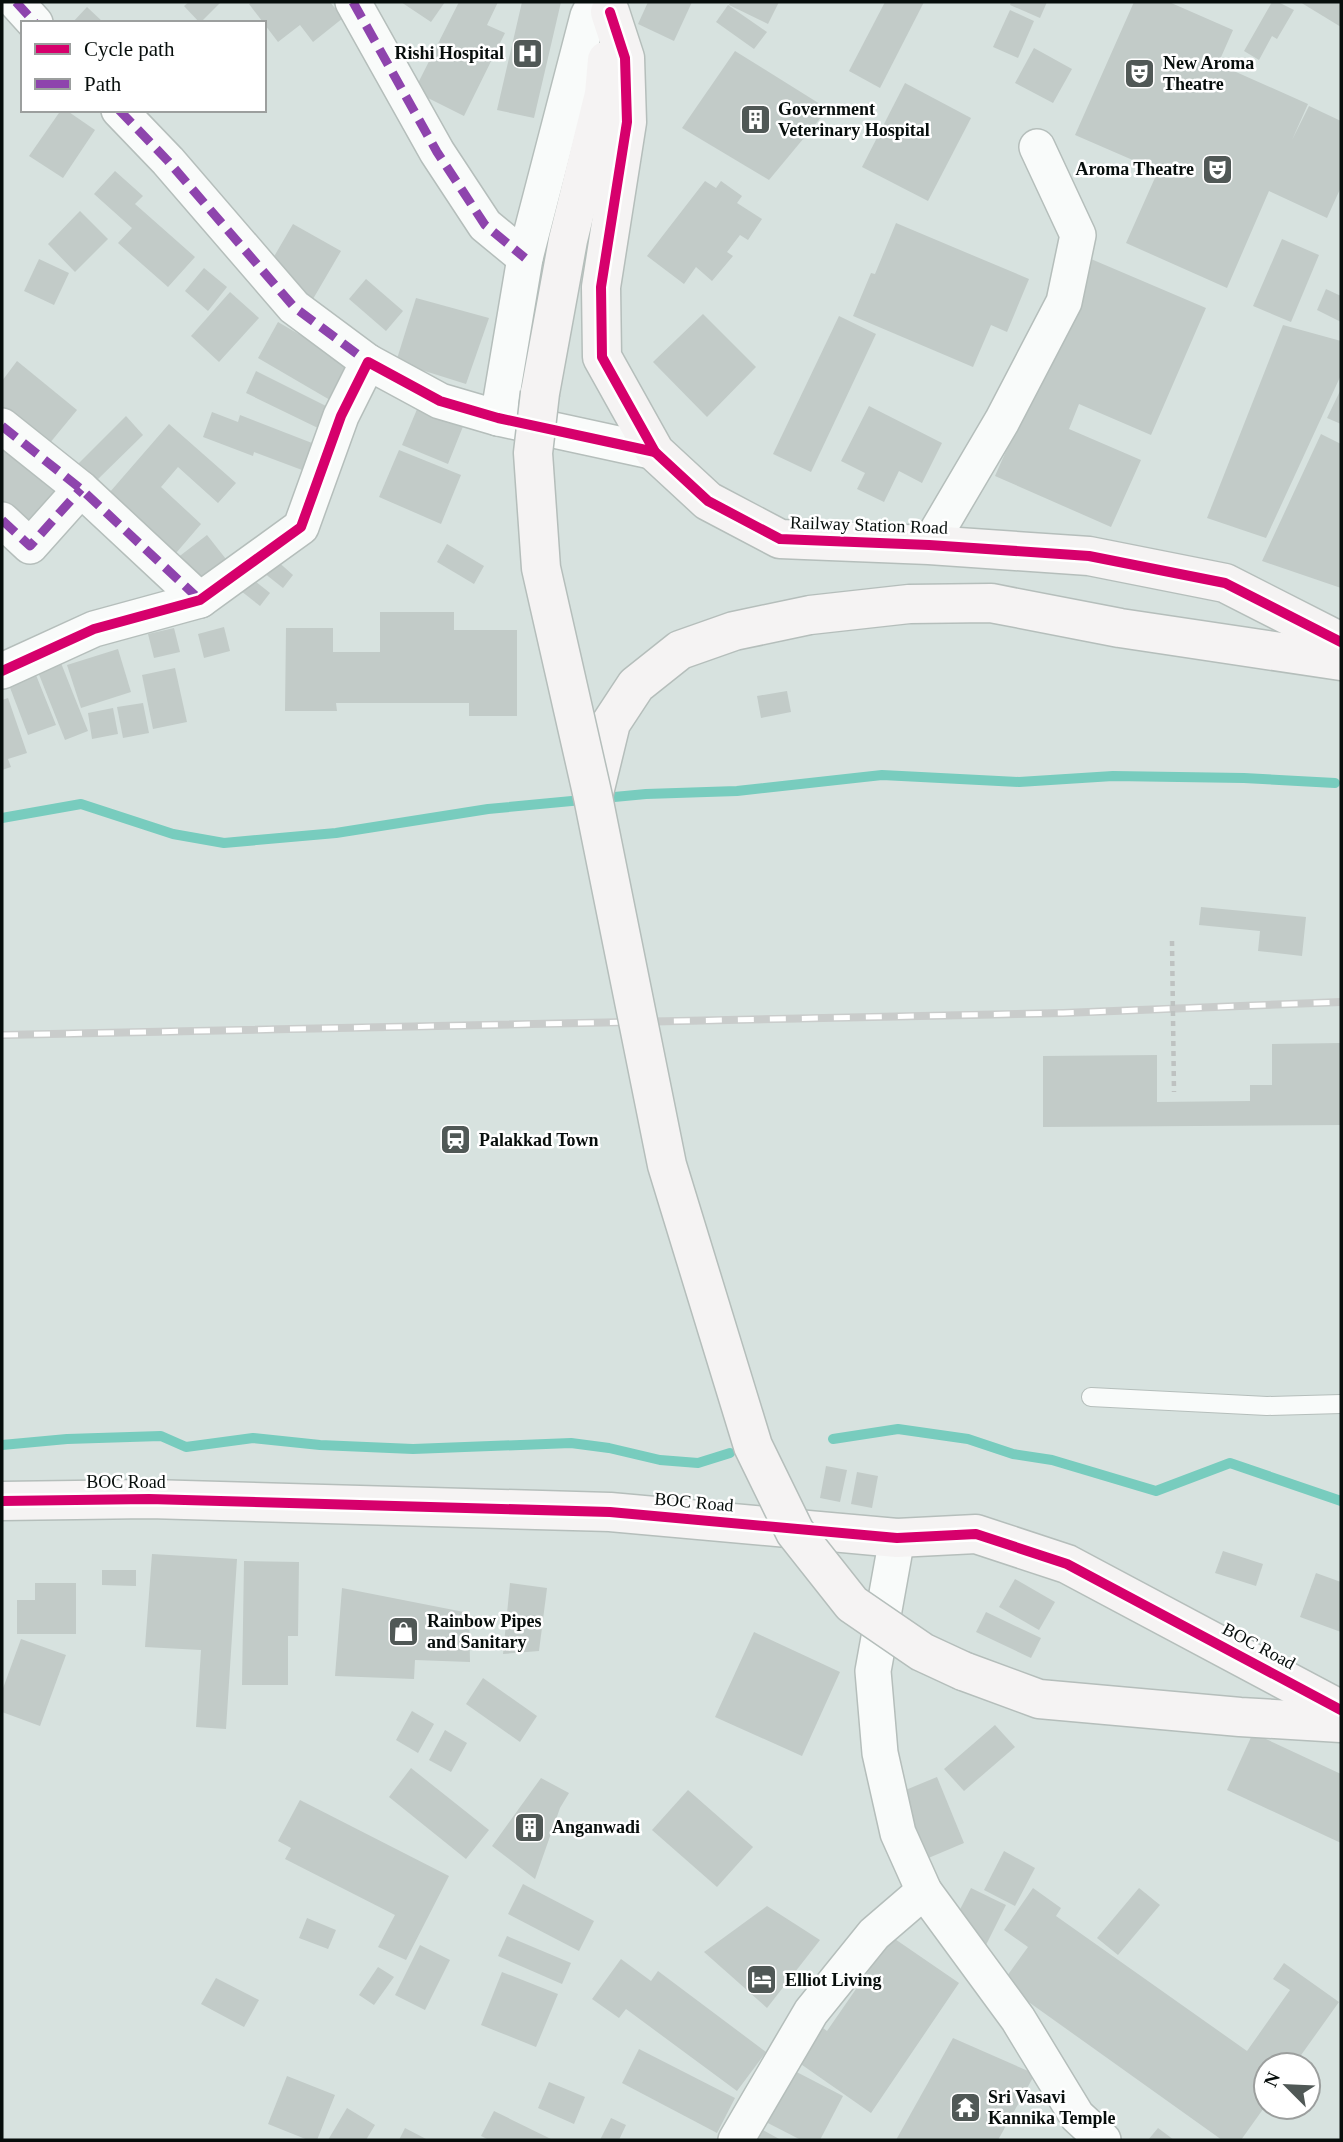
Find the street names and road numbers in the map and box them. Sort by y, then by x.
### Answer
street label: Railway Station Road [790,512,948,538]
street label: BOC Road [86,1472,166,1492]
street label: BOC Road [654,1489,734,1515]
street label: BOC Road [1219,1619,1299,1673]

